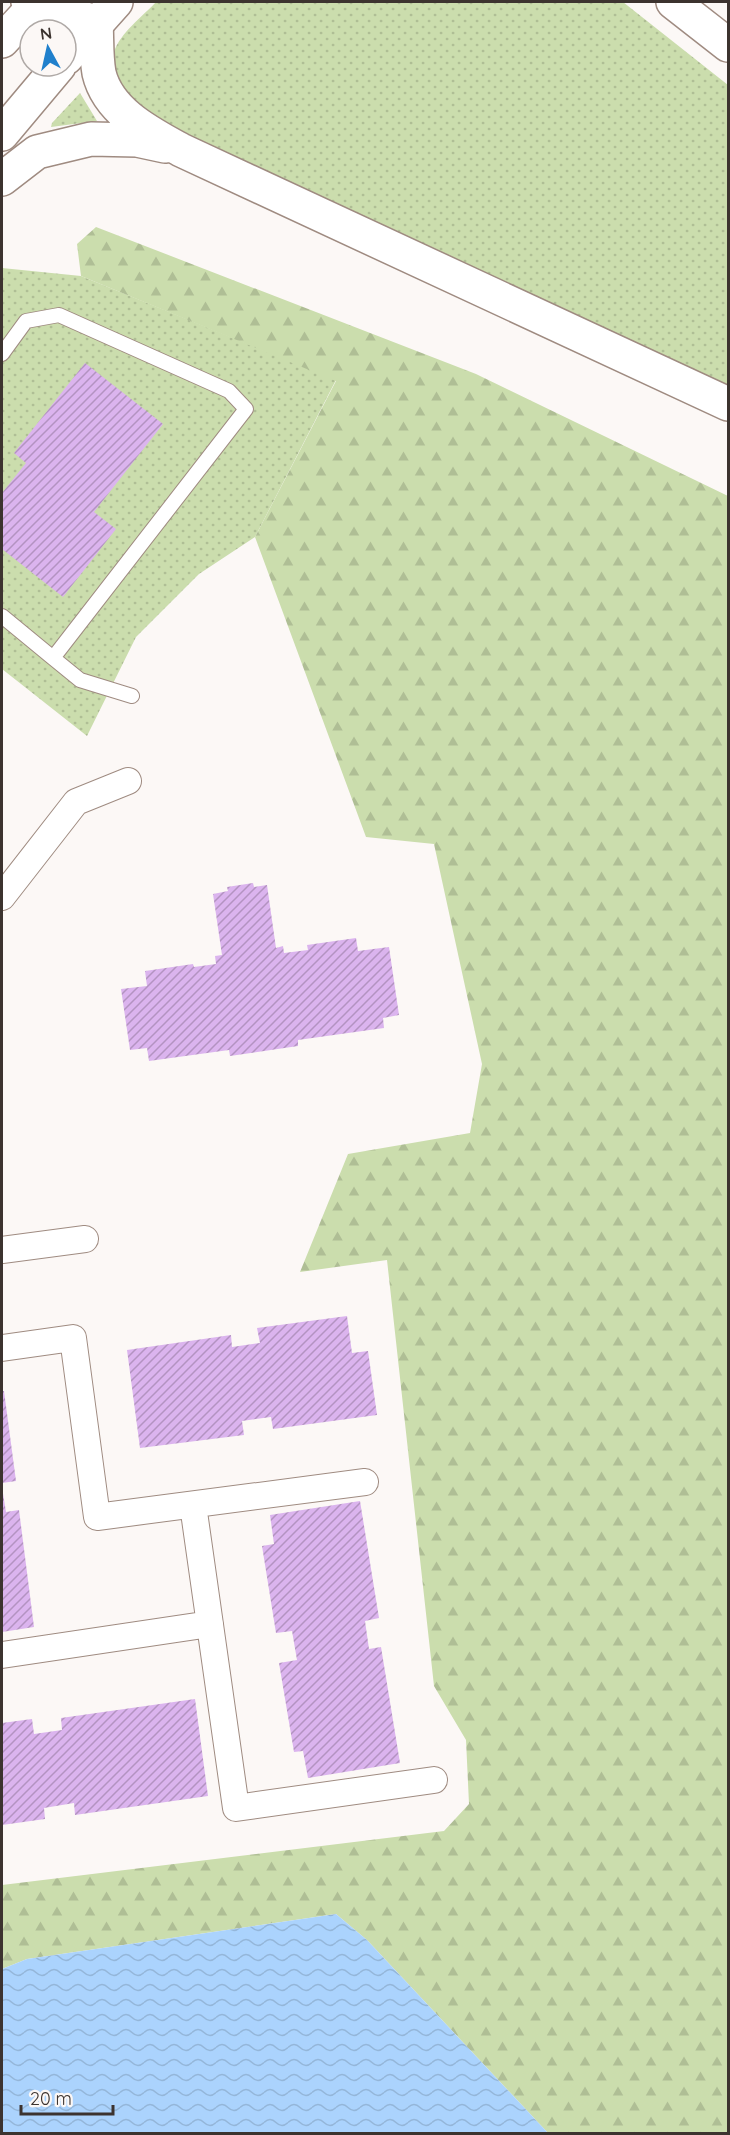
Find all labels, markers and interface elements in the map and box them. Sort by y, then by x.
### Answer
north arrow [18,18,78,78]
text: N [39,22,53,44]
scale bar [21,2078,112,2116]
text: 20 m [30,2087,72,2110]

